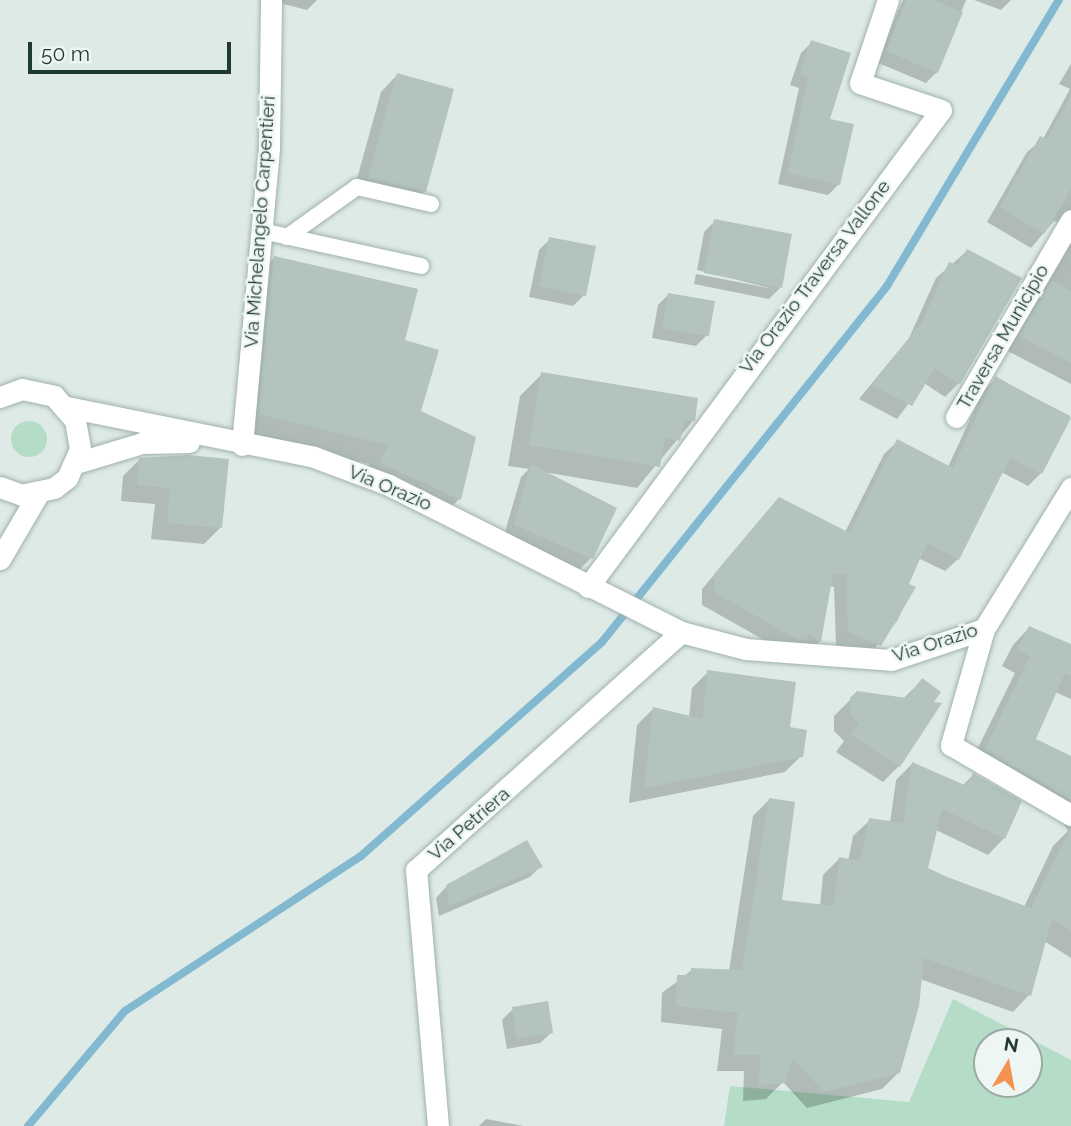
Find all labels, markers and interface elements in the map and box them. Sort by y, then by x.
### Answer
scale bar [32,28,234,72]
text: 50 m [41,41,90,66]
street label: Via Michelangelo Carpentieri [240,95,280,349]
street label: Via Orazio Traversa Vallone [734,175,896,379]
street label: Traversa Municipio [952,261,1054,413]
street label: Via Orazio [345,460,435,516]
street label: Via Orazio [890,619,980,667]
street label: Via Petriera [424,783,514,865]
north arrow [973,1028,1043,1098]
text: N [1002,1032,1020,1056]

